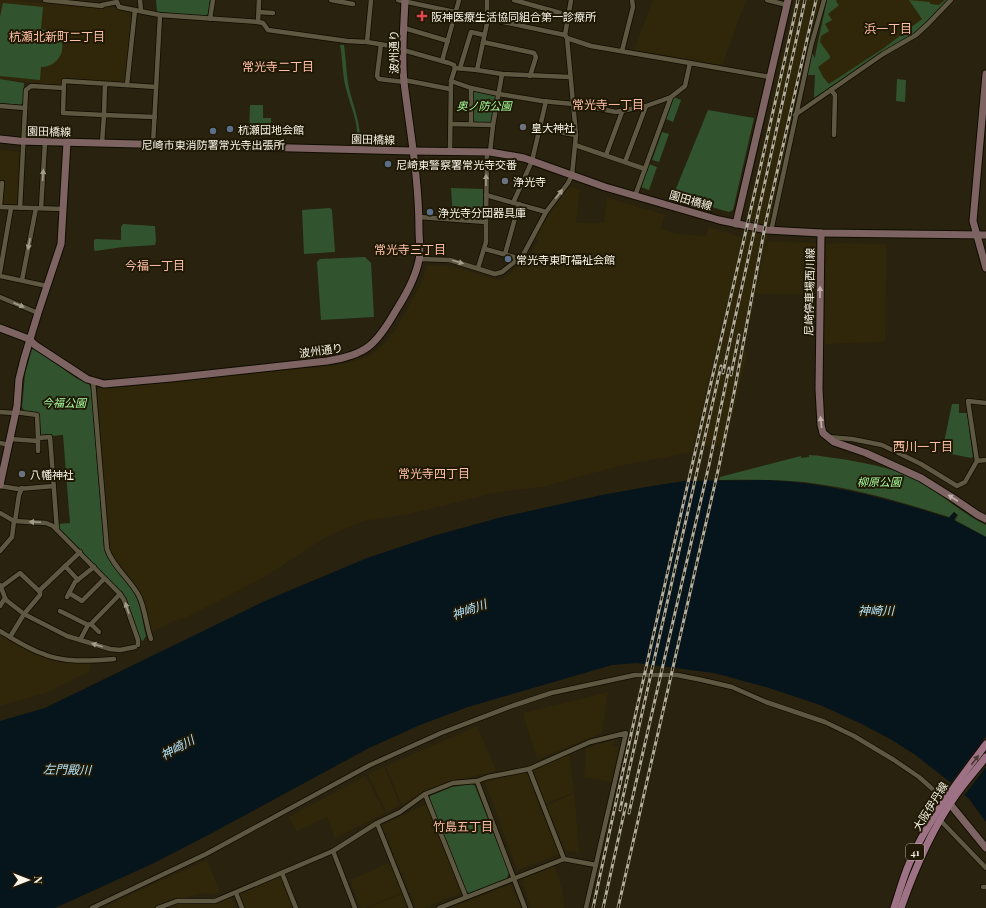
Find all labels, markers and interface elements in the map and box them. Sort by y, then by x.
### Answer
place label: 阪神医療生活協同組合第一診療所 [431,9,597,24]
marker: 阪神医療生活協同組合第一診療所 [416,10,428,22]
district label: 浜一丁目 [864,20,912,36]
district label: 杭瀬北新町二丁目 [9,28,105,44]
street label: 波州通り [386,30,401,74]
district label: 常光寺二丁目 [242,58,314,74]
district label: 常光寺一丁目 [572,96,644,112]
park label: 奥ノ防公園 [457,98,513,113]
place label: 皇大神社 [531,120,575,135]
place label: 杭瀬団地会館 [238,122,304,137]
marker: 皇大神社 [518,122,528,132]
street label: 園田橋線 [27,123,71,139]
marker: 杭瀬団地会館 [225,124,235,134]
marker: 尼崎市東消防署常光寺出張所 [208,126,218,136]
street label: 園田橋線 [351,131,395,147]
place label: 尼崎市東消防署常光寺出張所 [142,137,285,152]
place label: 尼崎東警察署常光寺交番 [396,157,517,172]
marker: 尼崎東警察署常光寺交番 [383,159,393,169]
one-way arrow [39,169,46,181]
one-way arrow [483,173,489,186]
place label: 浄光寺 [513,174,546,189]
marker: 浄光寺 [500,176,510,186]
street label: 園田橋線 [668,187,714,213]
one-way arrow [555,189,564,200]
place label: 浄光寺分団器具庫 [438,205,526,220]
marker: 浄光寺分団器具庫 [425,207,435,217]
one-way arrow [26,238,32,250]
district label: 常光寺三丁目 [374,241,446,257]
street label: 尼崎停車場西川線 [801,248,817,336]
place label: 常光寺東町福祉会館 [516,252,615,267]
marker: 常光寺東町福祉会館 [503,254,513,264]
district label: 今福一丁目 [125,257,185,273]
one-way arrow [452,259,464,265]
one-way arrow [817,285,823,298]
one-way arrow [13,302,25,308]
street label: 波州通り [298,340,344,360]
park label: 今福公園 [42,395,88,410]
one-way arrow [818,416,824,428]
district label: 西川一丁目 [893,438,953,454]
district label: 常光寺四丁目 [398,465,470,481]
place label: 八幡神社 [30,467,74,482]
marker: 八幡神社 [17,469,27,479]
park label: 柳原公園 [857,474,903,489]
one-way arrow [948,494,958,502]
one-way arrow [29,519,41,526]
water label: 神崎川 [449,595,491,623]
one-way arrow [123,602,129,614]
water label: 神崎川 [858,602,896,618]
one-way arrow [91,642,103,648]
water label: 神崎川 [157,730,198,763]
one-way arrow [970,754,979,765]
water label: 左門殿川 [43,761,93,777]
street label: 大阪伊丹線 [909,779,951,833]
district label: 竹島五丁目 [433,818,493,834]
road number: 41 [906,844,924,860]
north arrow [8,860,48,900]
text: N [31,876,46,884]

